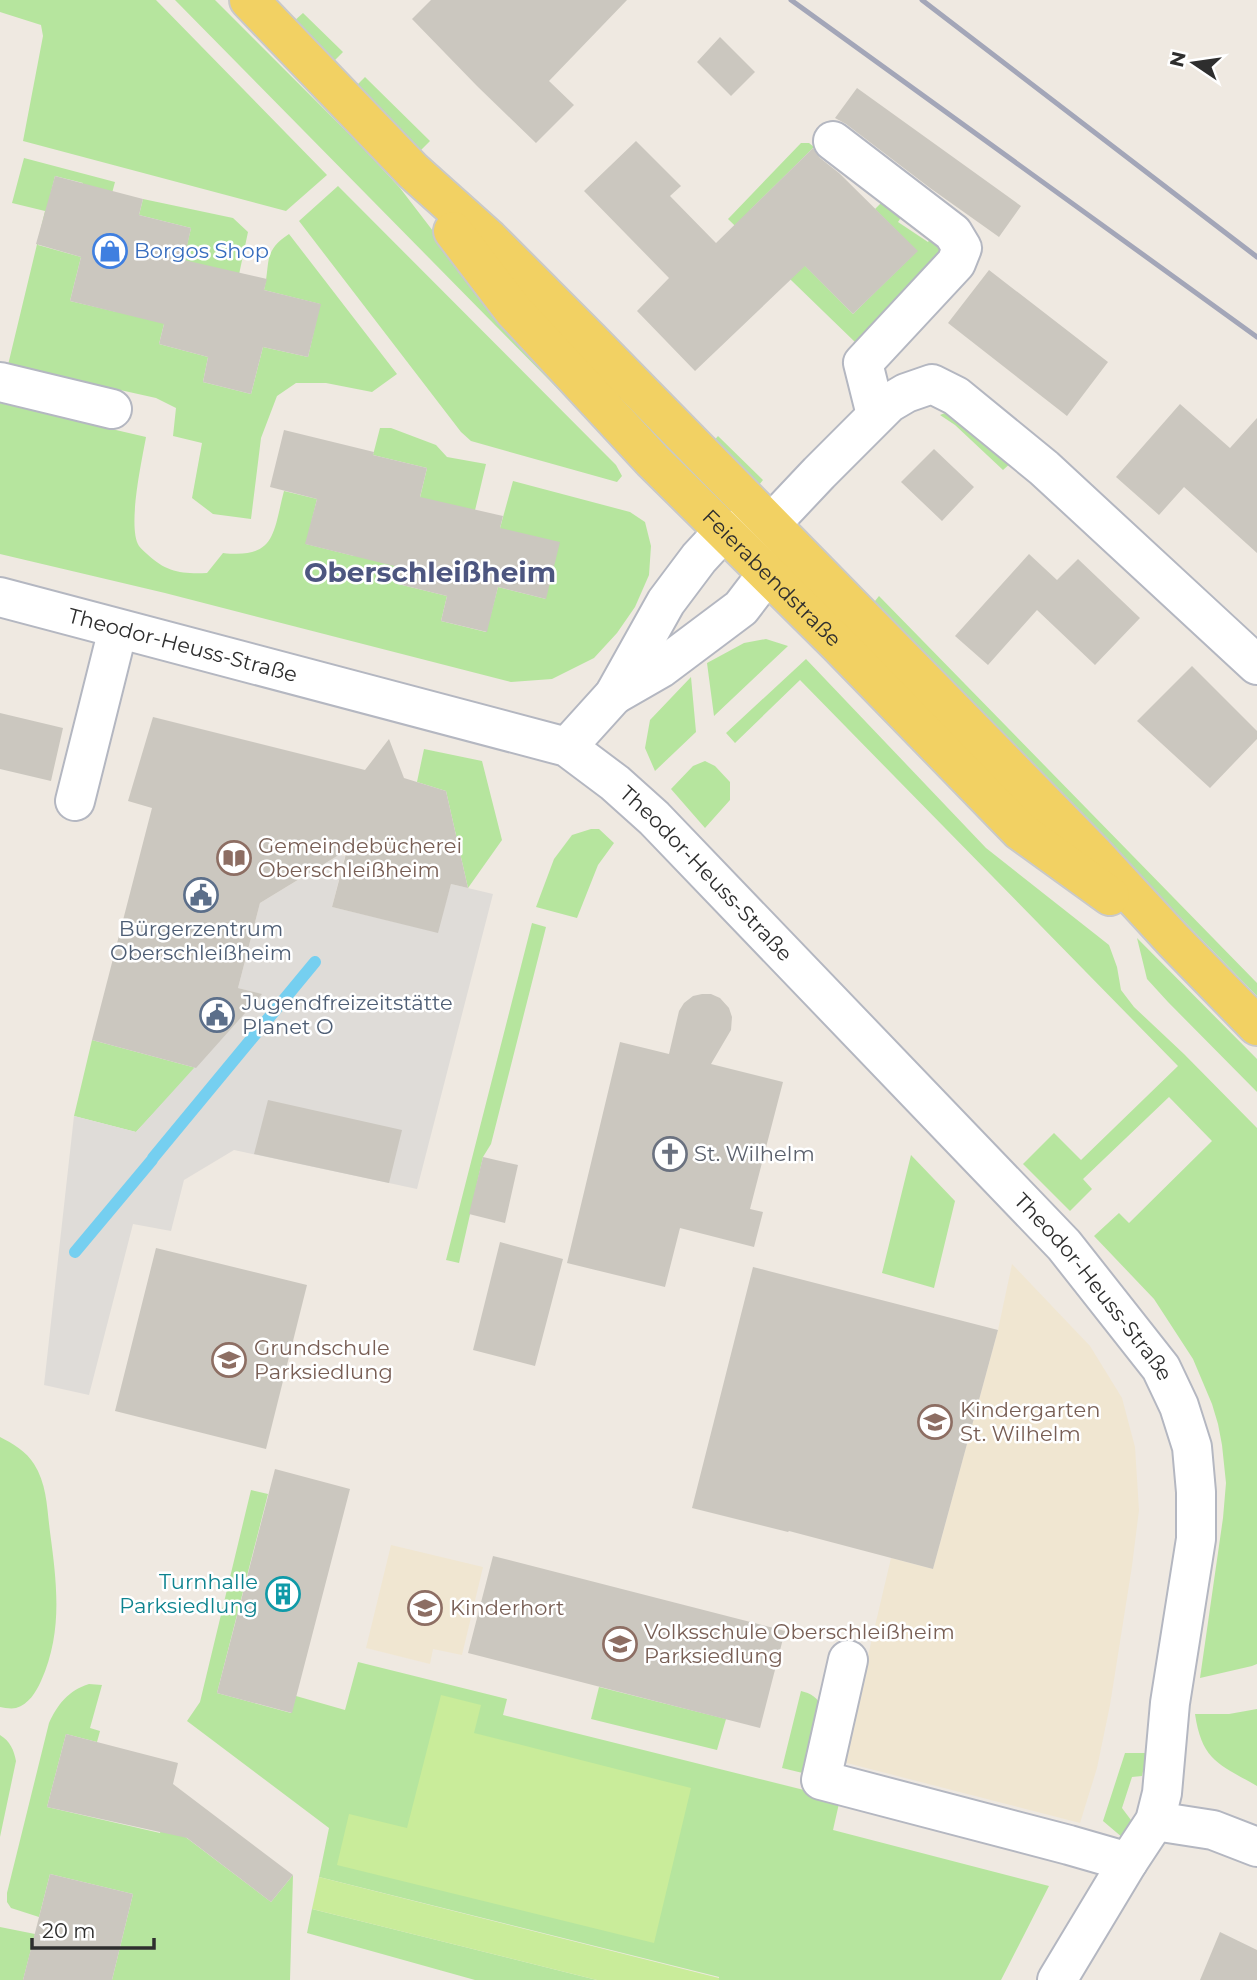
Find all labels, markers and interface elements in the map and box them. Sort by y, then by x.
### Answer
north arrow [1159,28,1229,98]
text: N [1165,49,1191,69]
shop icon: Borgos Shop [91,232,129,270]
place label: Borgos Shop [134,238,269,263]
street label: Feierabendstraße [698,504,846,652]
district label: Oberschleißheim [304,555,556,589]
street label: Theodor-Heuss-Straße [66,603,300,687]
street label: Theodor-Heuss-Straße [615,780,798,966]
place label: Gemeindebücherei Oberschleißheim [258,833,462,882]
library icon: Gemeindebücherei Oberschleißheim [215,839,253,877]
public building icon: Bürgerzentrum Oberschleißheim [182,876,220,914]
place label: Bürgerzentrum Oberschleißheim [110,916,292,965]
place label: Jugendfreizeitstätte Planet O [241,990,453,1039]
public building icon: Jugendfreizeitstätte Planet O [198,996,236,1034]
church icon: St. Wilhelm [651,1135,689,1173]
place label: St. Wilhelm [694,1141,815,1166]
street label: Theodor-Heuss-Straße [1009,1188,1178,1384]
place label: Grundschule Parksiedlung [254,1335,393,1384]
school or university icon: Grundschule Parksiedlung [210,1341,248,1379]
place label: Kindergarten St. Wilhelm [960,1397,1100,1446]
school or university icon: Kindergarten St. Wilhelm [916,1403,954,1441]
place label: Turnhalle Parksiedlung [119,1569,258,1618]
building icon: Turnhalle Parksiedlung [264,1575,302,1613]
school or university icon: Kinderhort [406,1589,444,1627]
place label: Kinderhort [450,1595,565,1620]
place label: Volksschule Oberschleißheim Parksiedlung [644,1619,955,1668]
school or university icon: Volksschule Oberschleißheim Parksiedlung [601,1625,639,1663]
scale bar [32,1906,154,1950]
text: 20 m [42,1918,96,1943]

